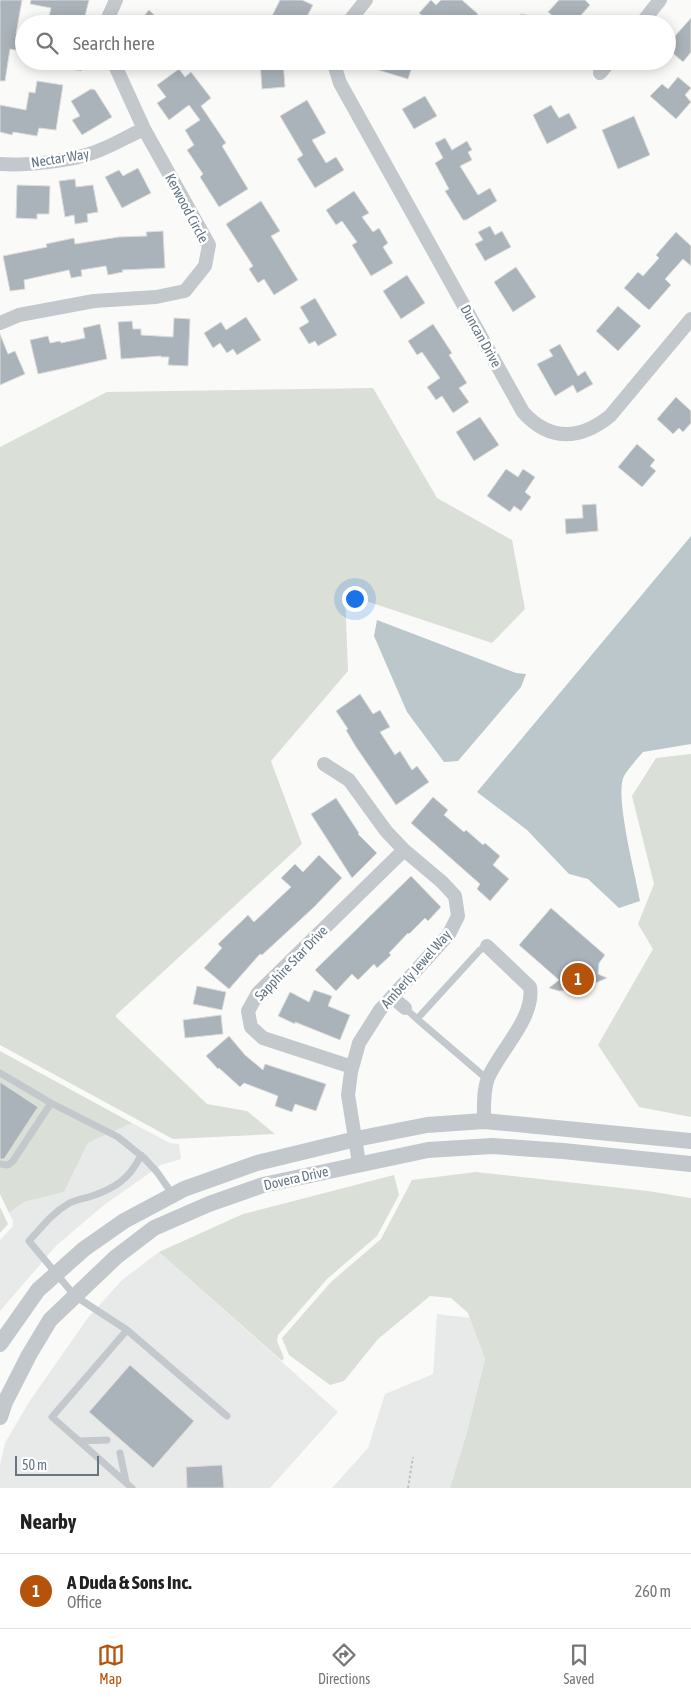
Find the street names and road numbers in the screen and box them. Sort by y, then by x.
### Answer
street label: Nectar Way [30,146,90,170]
street label: Kerwood Circle [162,171,212,245]
street label: Duncan Drive [457,302,505,370]
street label: Sapphire Star Drive [251,922,331,1004]
street label: Amberly Jewel Way [378,927,454,1011]
street label: Dovera Drive [262,1163,330,1193]

